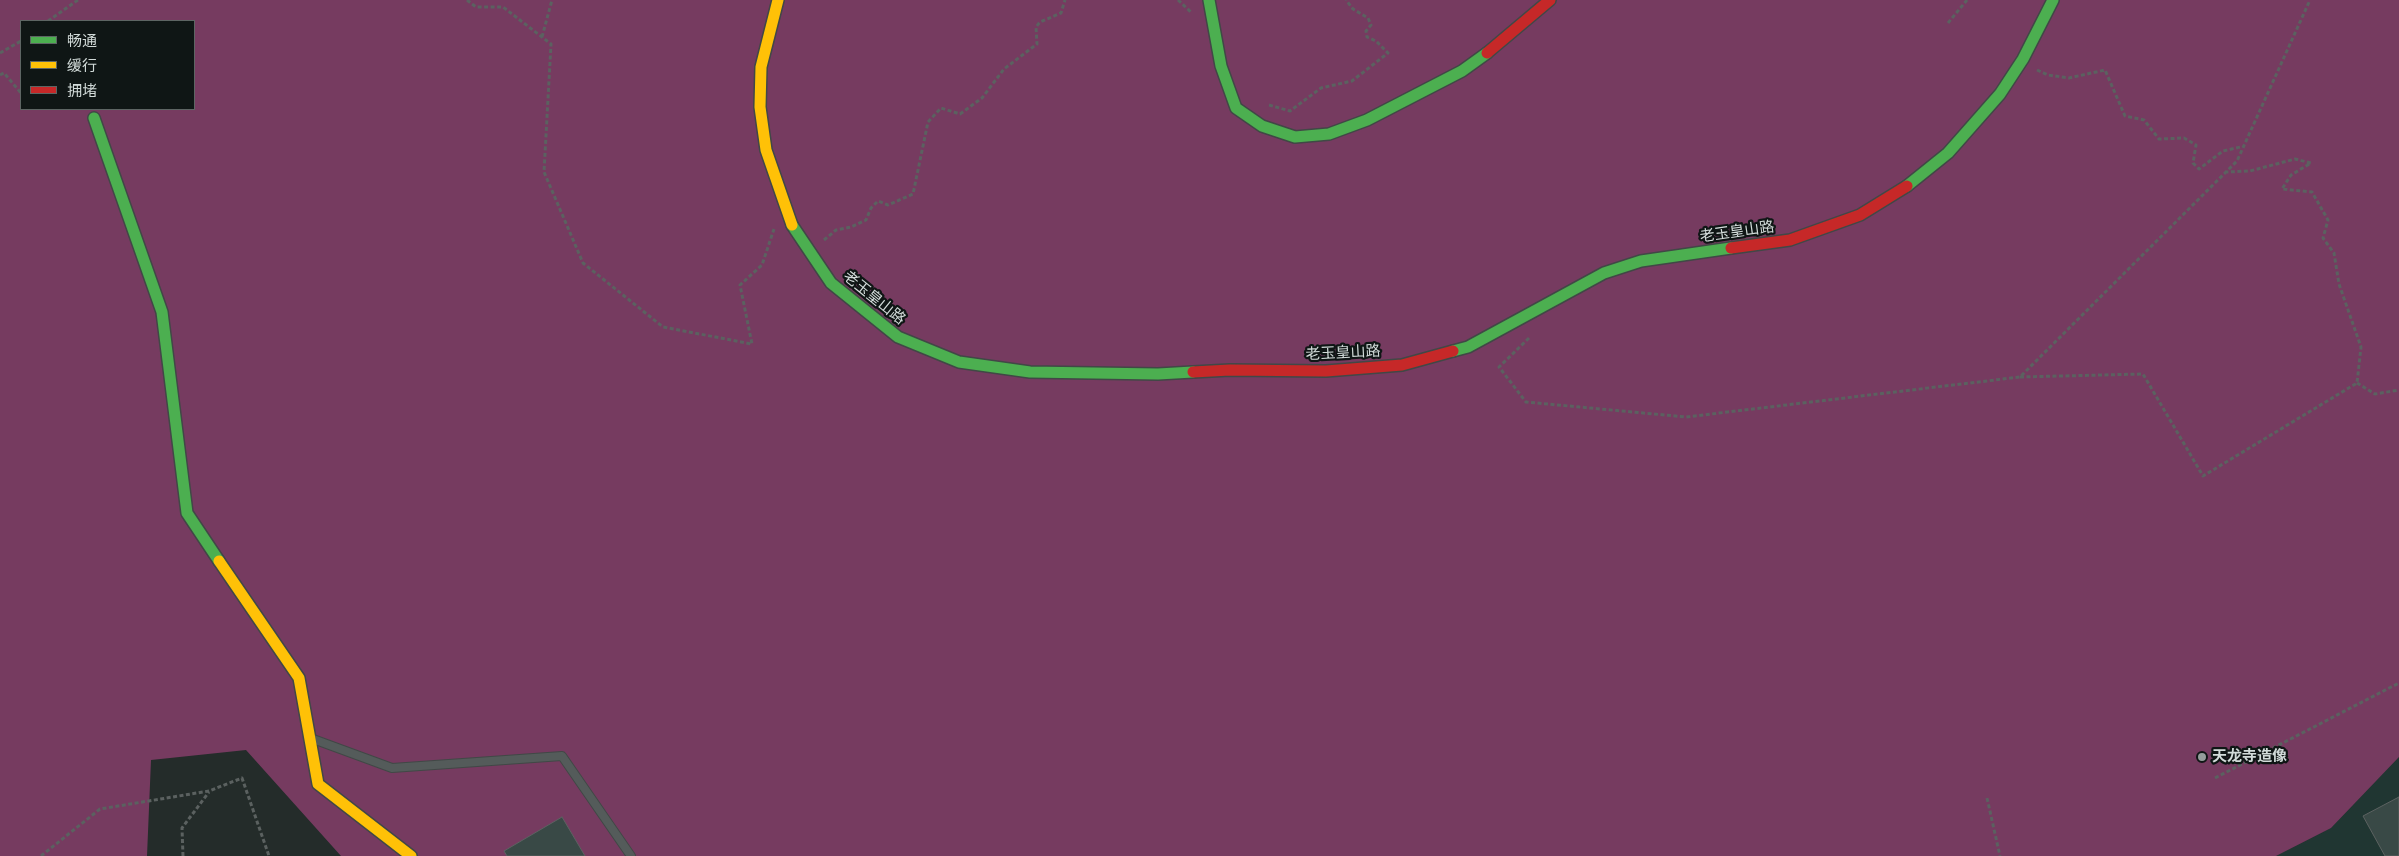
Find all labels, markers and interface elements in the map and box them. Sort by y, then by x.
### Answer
legend [20,20,195,110]
text: 畅通 [67,32,97,50]
text: 缓行 [67,57,97,75]
text: 拥堵 [67,82,97,100]
street label: 老玉皇山路 [1699,218,1775,246]
street label: 老玉皇山路 [839,267,909,329]
street label: 老玉皇山路 [1305,342,1381,364]
place label: 天龙寺造像 [2212,748,2287,766]
marker: 天龙寺造像 [2196,751,2208,763]

